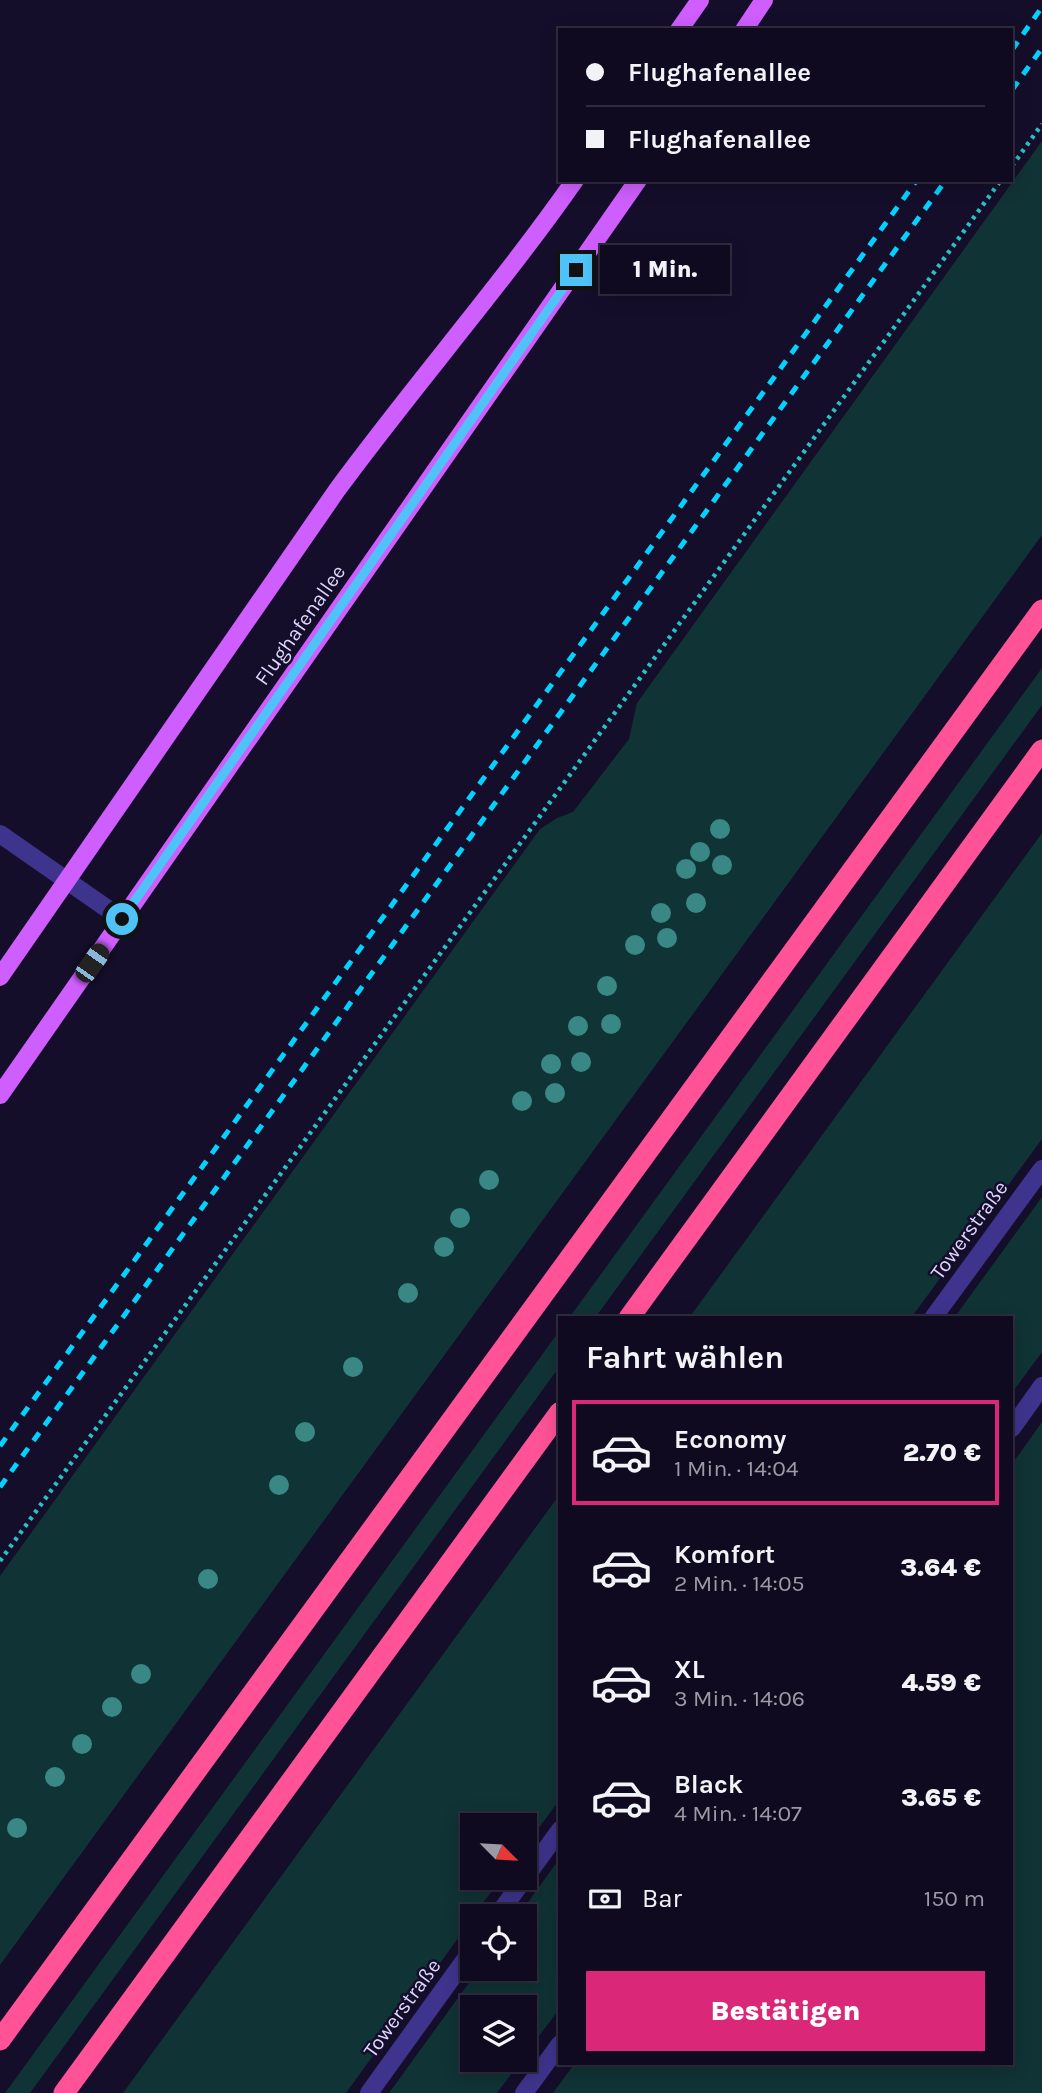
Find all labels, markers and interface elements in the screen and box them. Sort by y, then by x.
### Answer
text: Flughafenallee [628,57,811,88]
text: Flughafenallee [628,124,811,155]
callout: 1 Min. [600,246,730,294]
route end [560,254,592,286]
text: 1 Min. [633,256,697,283]
street label: Flughafenallee [250,560,350,690]
route start [106,903,138,935]
car [72,940,113,986]
street label: Towerstraße [925,1176,1013,1284]
text: Fahrt wählen [586,1339,784,1376]
icon: car [590,1421,653,1484]
text: Economy [674,1424,786,1455]
text: 2.70 € [903,1437,981,1468]
text: 1 Min. · 14:04 [674,1455,799,1482]
icon: car [590,1536,653,1599]
text: Komfort [674,1539,775,1570]
text: 3.64 € [900,1552,981,1583]
text: 2 Min. · 14:05 [674,1570,805,1597]
icon: car [590,1651,653,1714]
text: XL [674,1654,705,1685]
text: 4.59 € [902,1667,981,1698]
text: 3 Min. · 14:06 [674,1685,805,1712]
icon: car [590,1766,653,1829]
text: Black [674,1769,743,1800]
text: 3.65 € [901,1782,981,1813]
text: 4 Min. · 14:07 [674,1800,802,1827]
north arrow [460,1813,537,1890]
map controls [460,1813,537,2072]
icon: cash [586,1880,624,1918]
text: Bar [642,1883,682,1914]
text: 150 m [924,1885,985,1912]
button: locate [460,1904,537,1981]
street label: Towerstraße [358,1954,446,2062]
button: Bestätigen [586,1971,985,2051]
button: layers [460,1995,537,2072]

